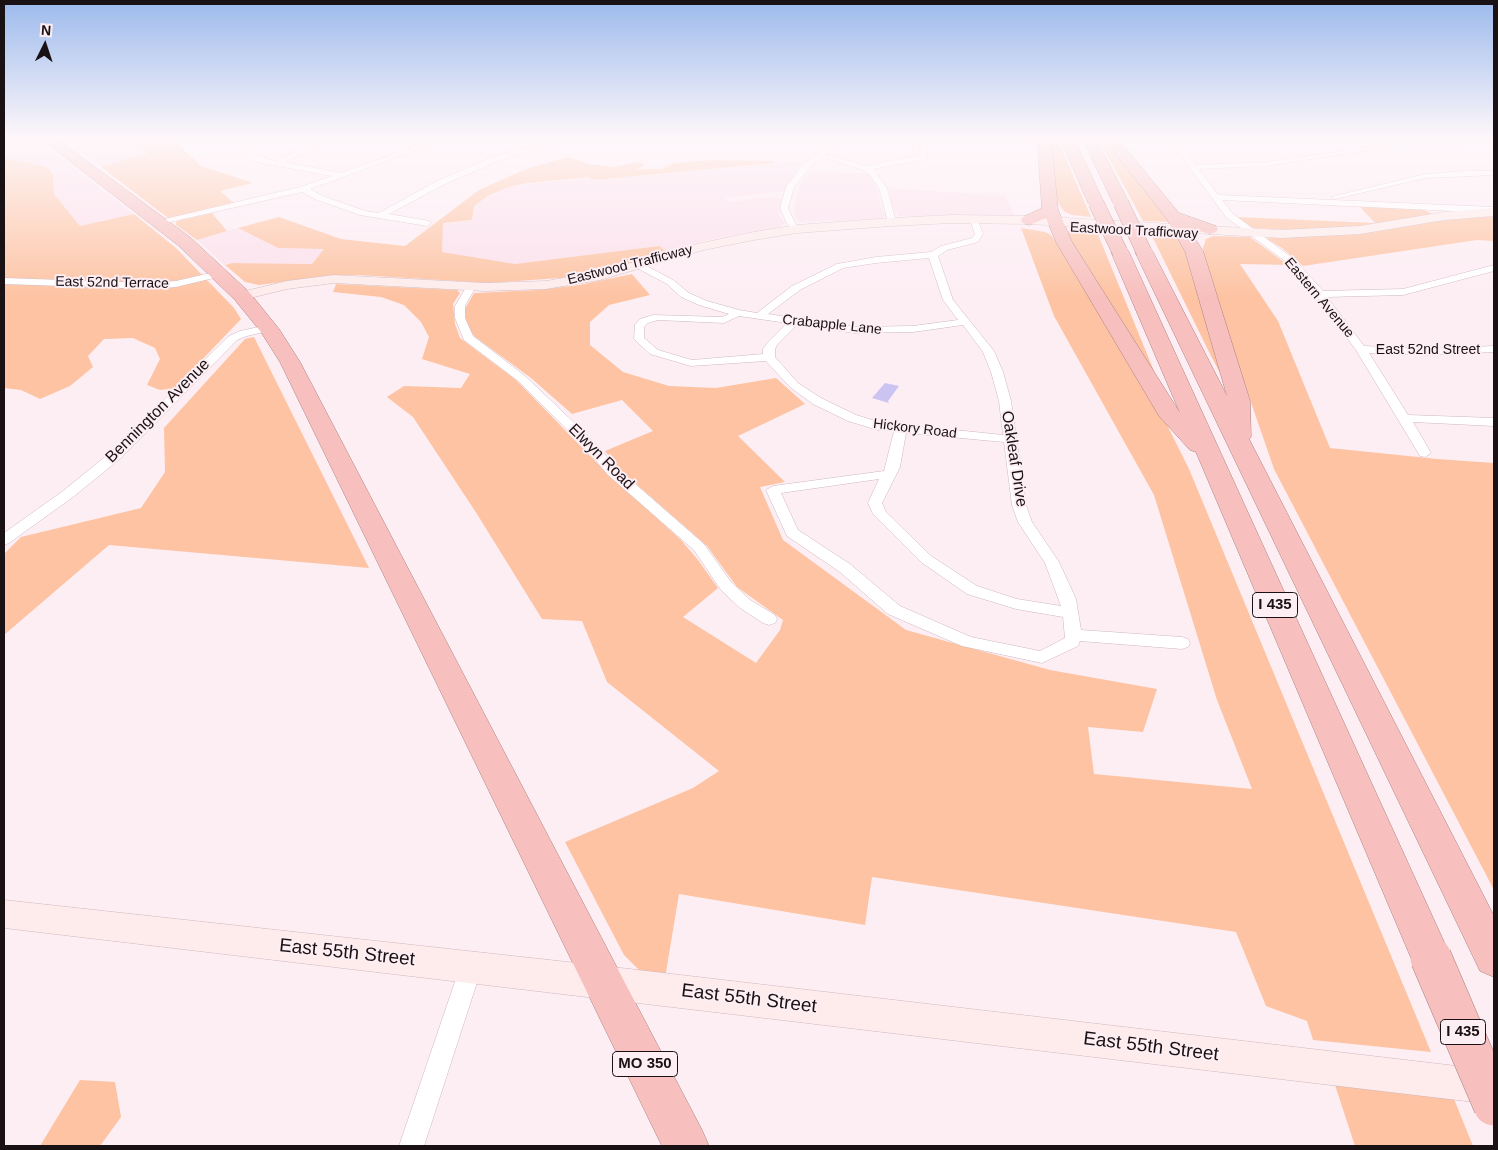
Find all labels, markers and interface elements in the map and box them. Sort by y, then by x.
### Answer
north arrow [20,20,70,70]
text: N [40,22,52,38]
street label: Eastwood Trafficway [1069,219,1199,243]
street label: Eastwood Trafficway [566,241,694,289]
street label: Eastern Avenue [1281,255,1357,341]
street label: East 52nd Terrace [55,274,169,292]
street label: Crabapple Lane [782,311,882,339]
street label: East 52nd Street [1376,342,1480,358]
street label: Bennington Avenue [102,355,214,467]
street label: Oakleaf Drive [997,410,1031,508]
street label: Hickory Road [872,416,958,442]
street label: Elwyn Road [564,420,638,494]
road number: I 435 [1252,592,1298,618]
street label: East 55th Street [278,935,416,971]
street label: East 55th Street [680,979,818,1019]
road number: I 435 [1440,1020,1486,1044]
street label: East 55th Street [1082,1027,1220,1067]
road number: MO 350 [612,1052,678,1076]

